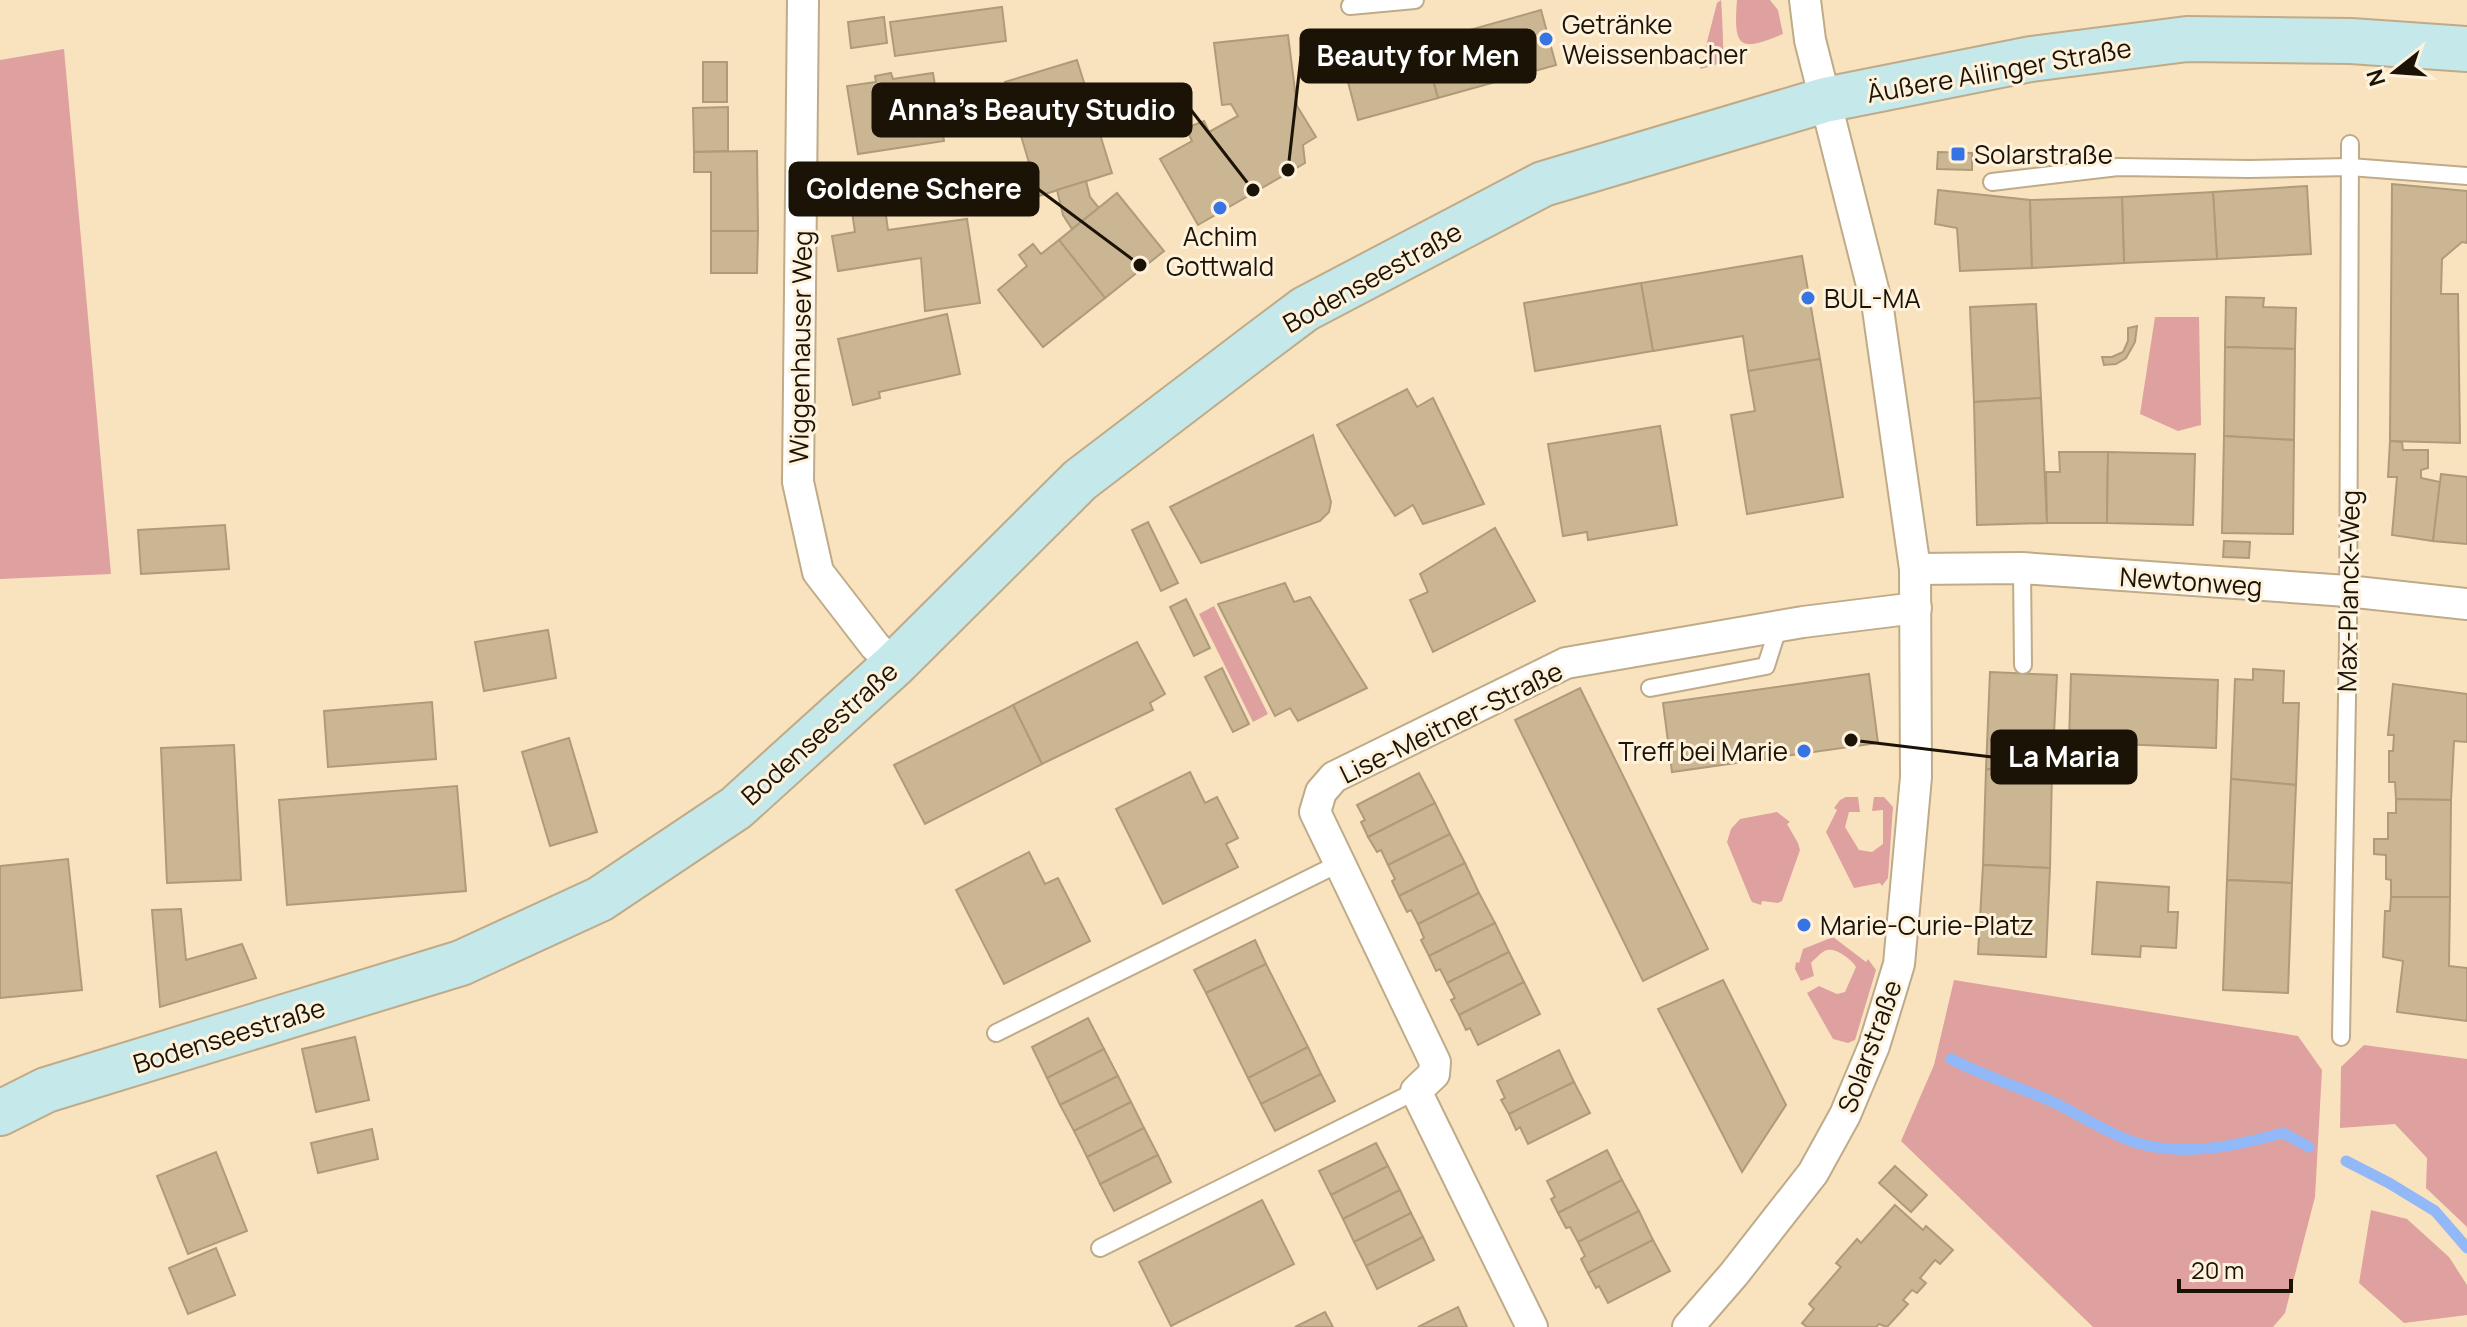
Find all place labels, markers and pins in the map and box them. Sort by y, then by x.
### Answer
place label: Getränke Weissenbacher [1562,6,1748,72]
callout: Beauty for Men [1301,30,1535,82]
marker: Getränke Weissenbacher [1537,30,1555,48]
callout: Anna's Beauty Studio [873,84,1191,136]
place label: Solarstraße [1974,136,2113,172]
marker: Solarstraße [1949,145,1967,163]
callout: Goldene Schere [790,163,1038,215]
marker: Achim Gottwald [1211,199,1229,217]
place label: Achim Gottwald [1166,218,1274,284]
place label: BUL-MA [1824,280,1921,316]
marker: BUL-MA [1799,289,1817,307]
callout: La Maria [1992,731,2136,783]
place label: Treff bei Marie [1618,733,1788,769]
marker: Treff bei Marie [1795,742,1813,760]
place label: Marie-Curie-Platz [1820,907,2034,943]
marker: Marie-Curie-Platz [1795,916,1813,934]

